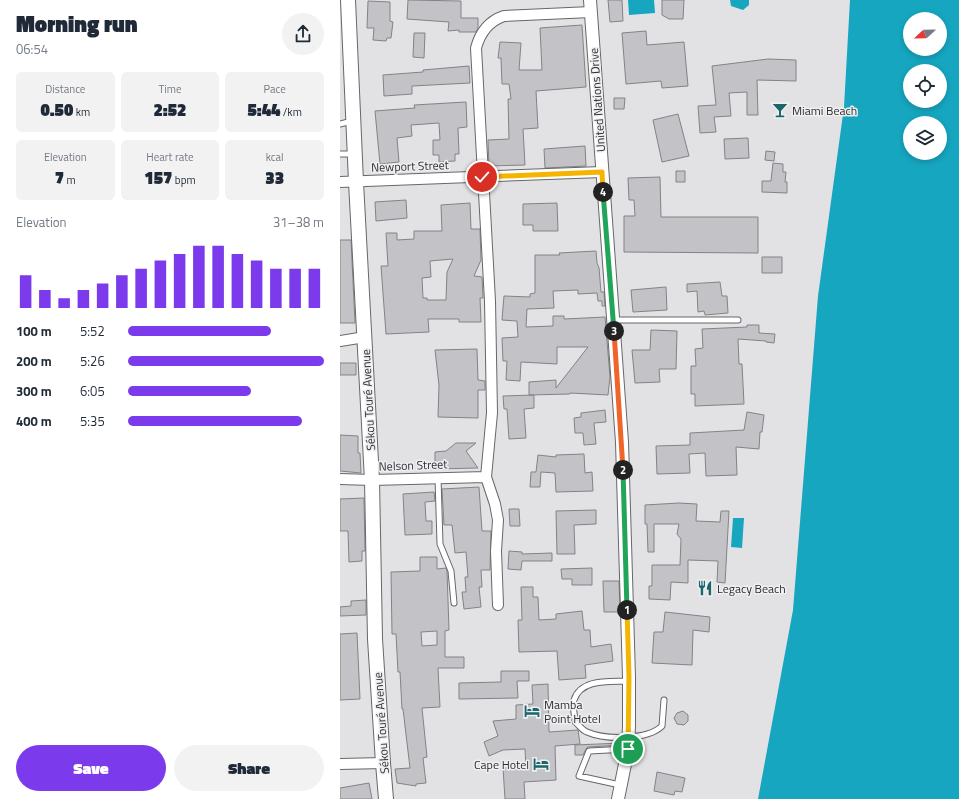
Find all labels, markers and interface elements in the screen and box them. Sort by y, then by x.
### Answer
text: Morning run [16,7,138,41]
north arrow [903,12,947,56]
map controls [903,12,947,160]
button: share [282,13,324,55]
text: 06:54 [16,39,48,59]
street label: United Nations Drive [584,47,610,153]
button: locate [903,64,947,108]
text: Distance [45,81,85,97]
text: Time [159,81,181,97]
text: Pace [264,81,286,97]
text: 0.50 [40,97,73,123]
text: 2:52 [154,97,186,123]
text: 5:44 [247,97,280,123]
bar icon: Miami Beach [771,101,789,119]
place label: Miami Beach [792,101,857,120]
text: km [73,104,90,120]
text: /km [280,104,302,120]
button: layers [903,116,947,160]
text: Elevation [44,149,87,165]
text: Heart rate [146,149,194,165]
text: kcal [266,149,284,165]
street label: Newport Street [371,155,450,177]
pin [465,160,499,194]
text: 7 [55,165,64,191]
text: 157 [144,165,172,191]
text: 33 [265,165,284,191]
icon: check [471,166,493,188]
text: m [64,172,76,188]
text: bpm [172,172,196,188]
pin: 4 [593,182,613,202]
text: 4 [600,184,606,200]
text: Elevation [16,212,67,232]
text: 31–38 m [273,212,324,232]
text: 100 m [16,321,52,341]
text: 5:52 [80,321,105,341]
pin: 3 [604,321,624,341]
text: 3 [611,323,617,339]
street label: Sékou Touré Avenue [356,349,380,451]
text: 200 m [16,351,52,371]
text: 5:26 [80,351,105,371]
text: 300 m [16,381,52,401]
text: 6:05 [80,381,105,401]
text: 400 m [16,411,52,431]
text: 5:35 [80,411,105,431]
street label: Nelson Street [378,454,449,476]
pin: 2 [613,460,633,480]
text: 2 [620,462,626,478]
restaurant icon: Legacy Beach [696,579,714,597]
place label: Legacy Beach [717,579,786,598]
pin: 1 [617,600,637,620]
text: 1 [624,602,630,618]
street label: Sékou Touré Avenue [368,672,394,774]
place label: Mamba Point Hotel [544,695,601,728]
hotel icon: Mamba Point Hotel [523,702,541,720]
pin [611,732,645,766]
icon: arrive [617,738,639,760]
button: Save [16,745,166,791]
button: Share [174,745,324,791]
place label: Cape Hotel [474,755,529,774]
hotel icon: Cape Hotel [532,755,550,773]

